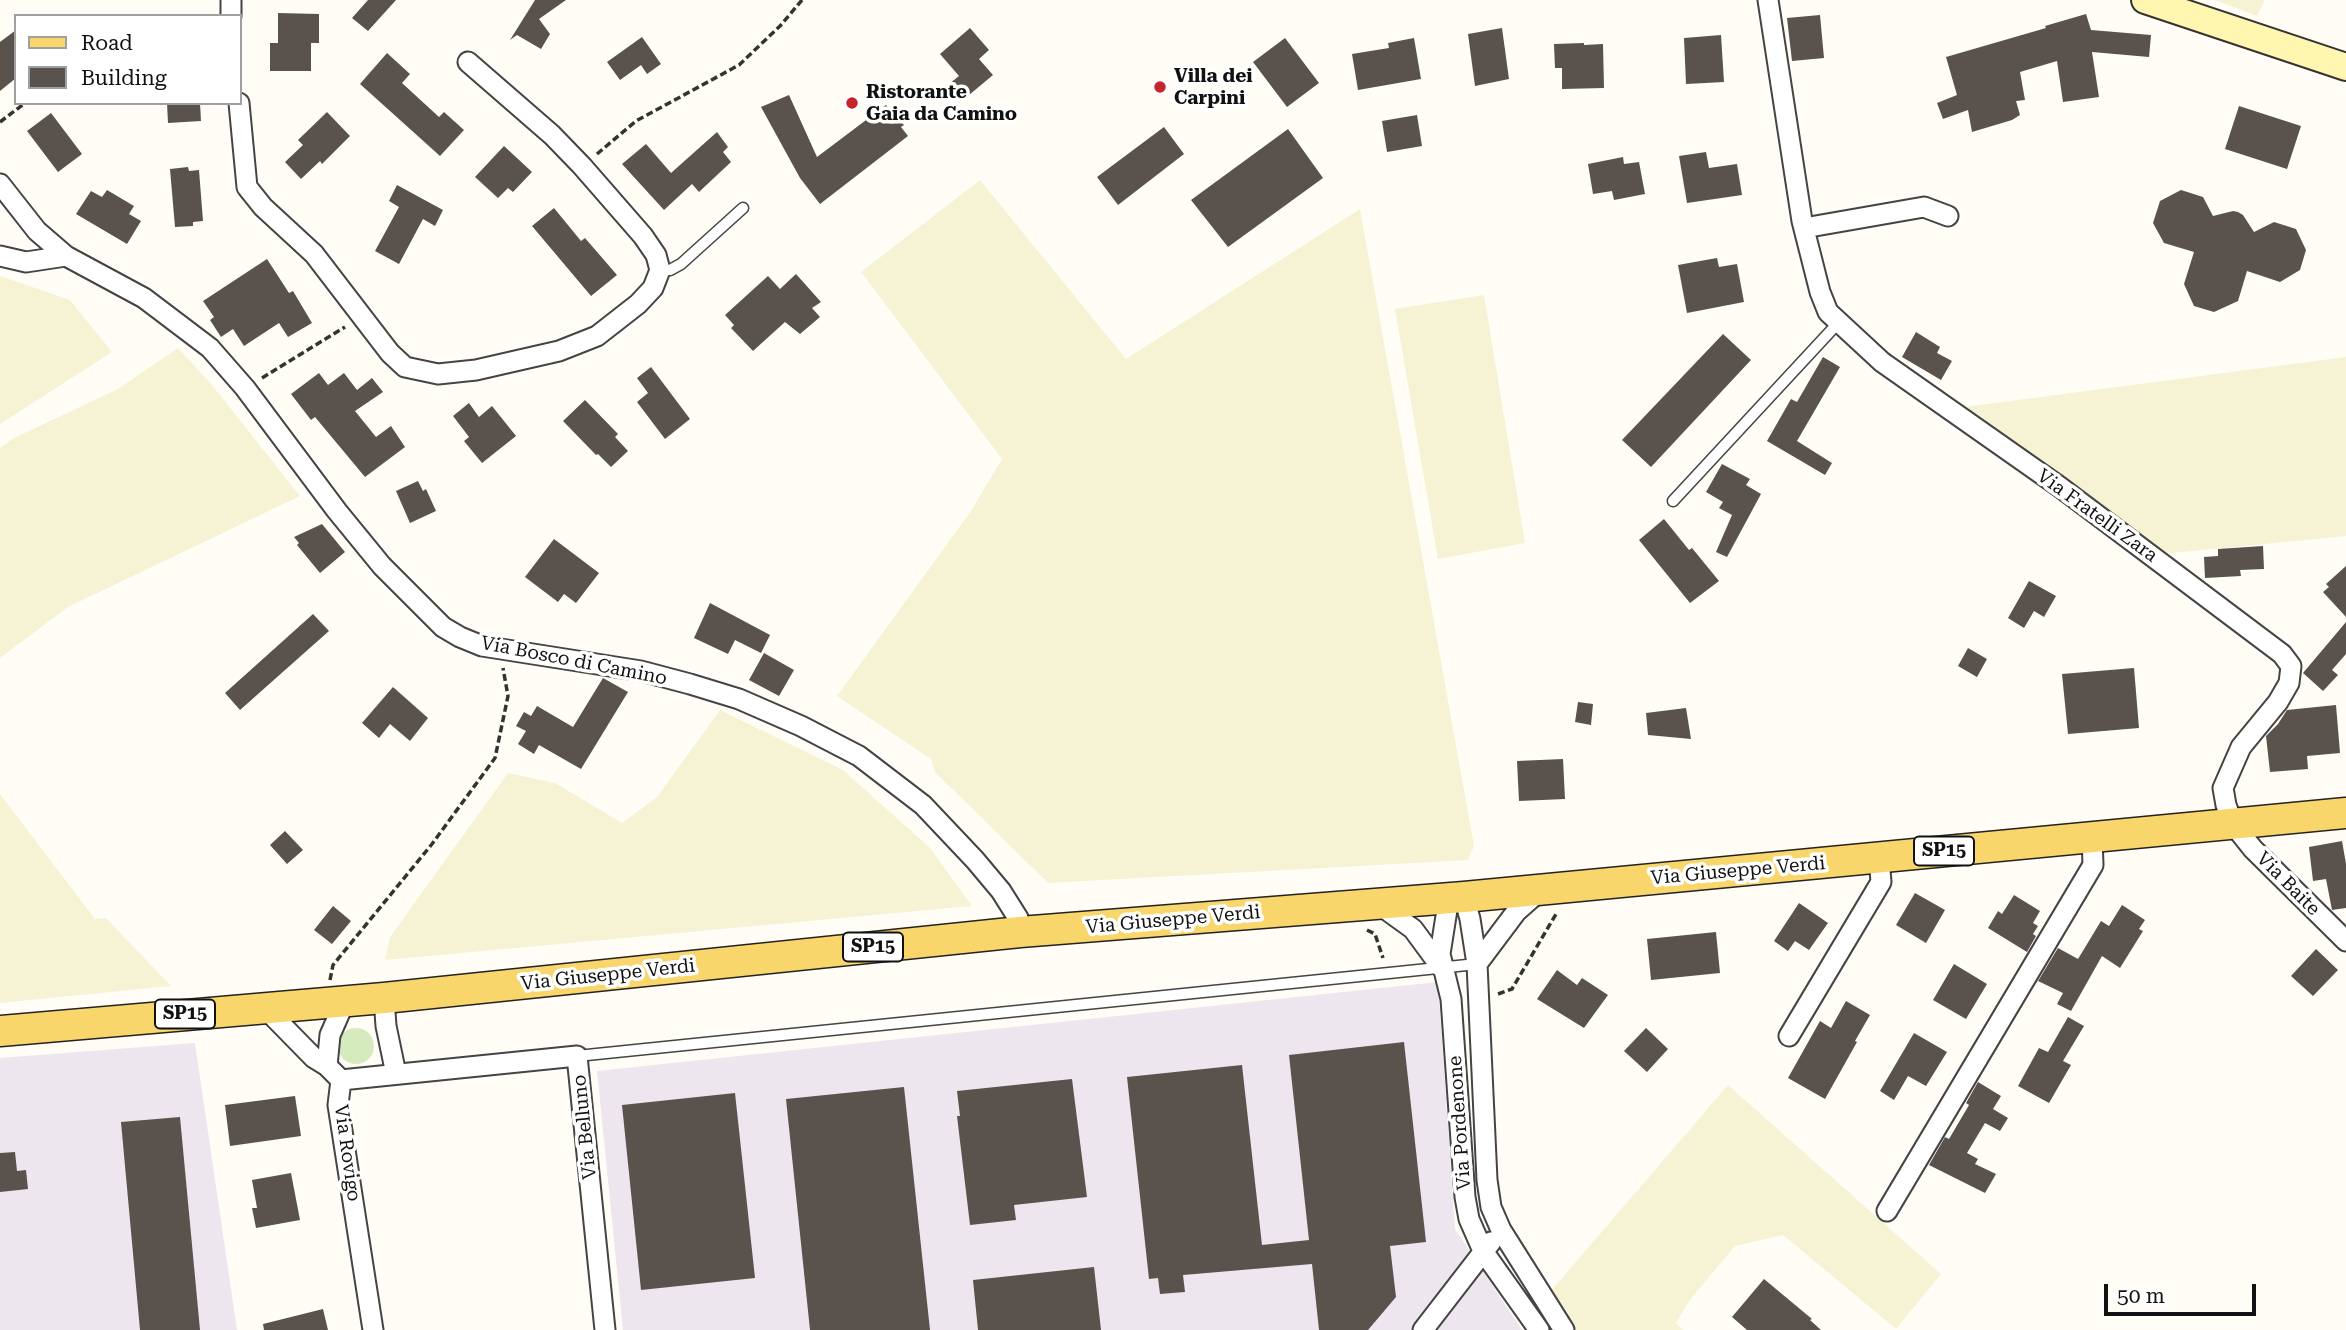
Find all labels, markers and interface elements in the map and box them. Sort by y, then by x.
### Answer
legend [14,14,242,105]
text: Road [81,31,133,55]
place label: Villa dei Carpini [1174,65,1253,109]
text: Building [81,66,167,90]
marker: Villa dei Carpini [1152,79,1168,95]
place label: Ristorante Gaia da Camino [866,81,1017,125]
marker: Ristorante Gaia da Camino [844,95,860,111]
street label: Via Fratelli Zara [2032,465,2162,567]
street label: Via Bosco di Camino [479,632,669,690]
road number: SP15 [1914,836,1974,866]
street label: Via Baite [2251,847,2325,921]
street label: Via Giuseppe Verdi [1650,852,1826,890]
street label: Via Giuseppe Verdi [1085,901,1261,939]
road number: SP15 [843,932,903,962]
street label: Via Giuseppe Verdi [520,955,696,995]
road number: SP15 [155,1000,215,1028]
street label: Via Pordenone [1444,1055,1476,1191]
street label: Via Belluno [568,1074,602,1180]
street label: Via Rovigo [329,1103,365,1203]
scale bar [2108,1270,2260,1314]
text: 50 m [2117,1284,2165,1308]

